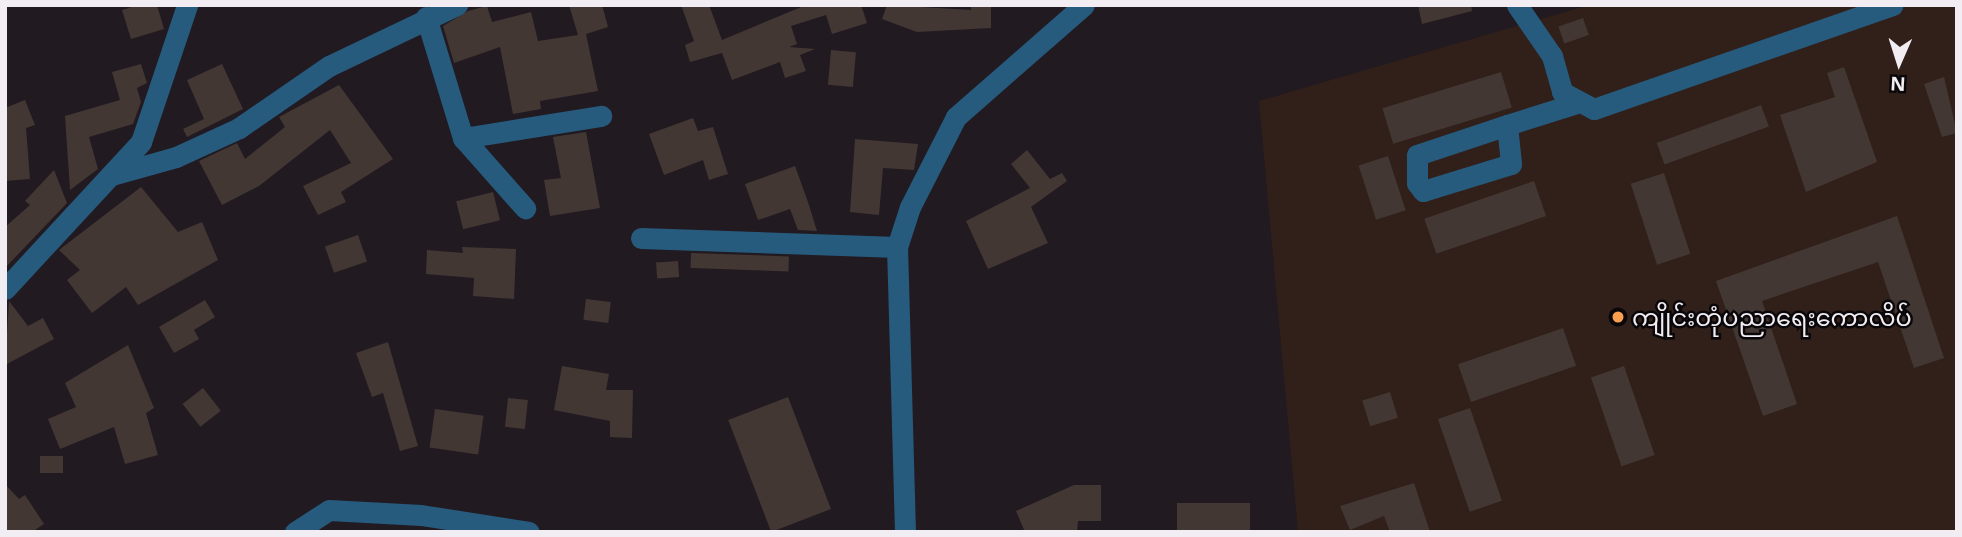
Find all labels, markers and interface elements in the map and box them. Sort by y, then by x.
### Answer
north arrow [1864,28,1934,98]
text: N [1890,71,1906,97]
place label: ကျိုင်းတုံပညာရေးကောလိပ် [1632,303,1912,331]
marker: ကျိုင်းတုံပညာရေးကောလိပ် [1610,309,1626,325]

